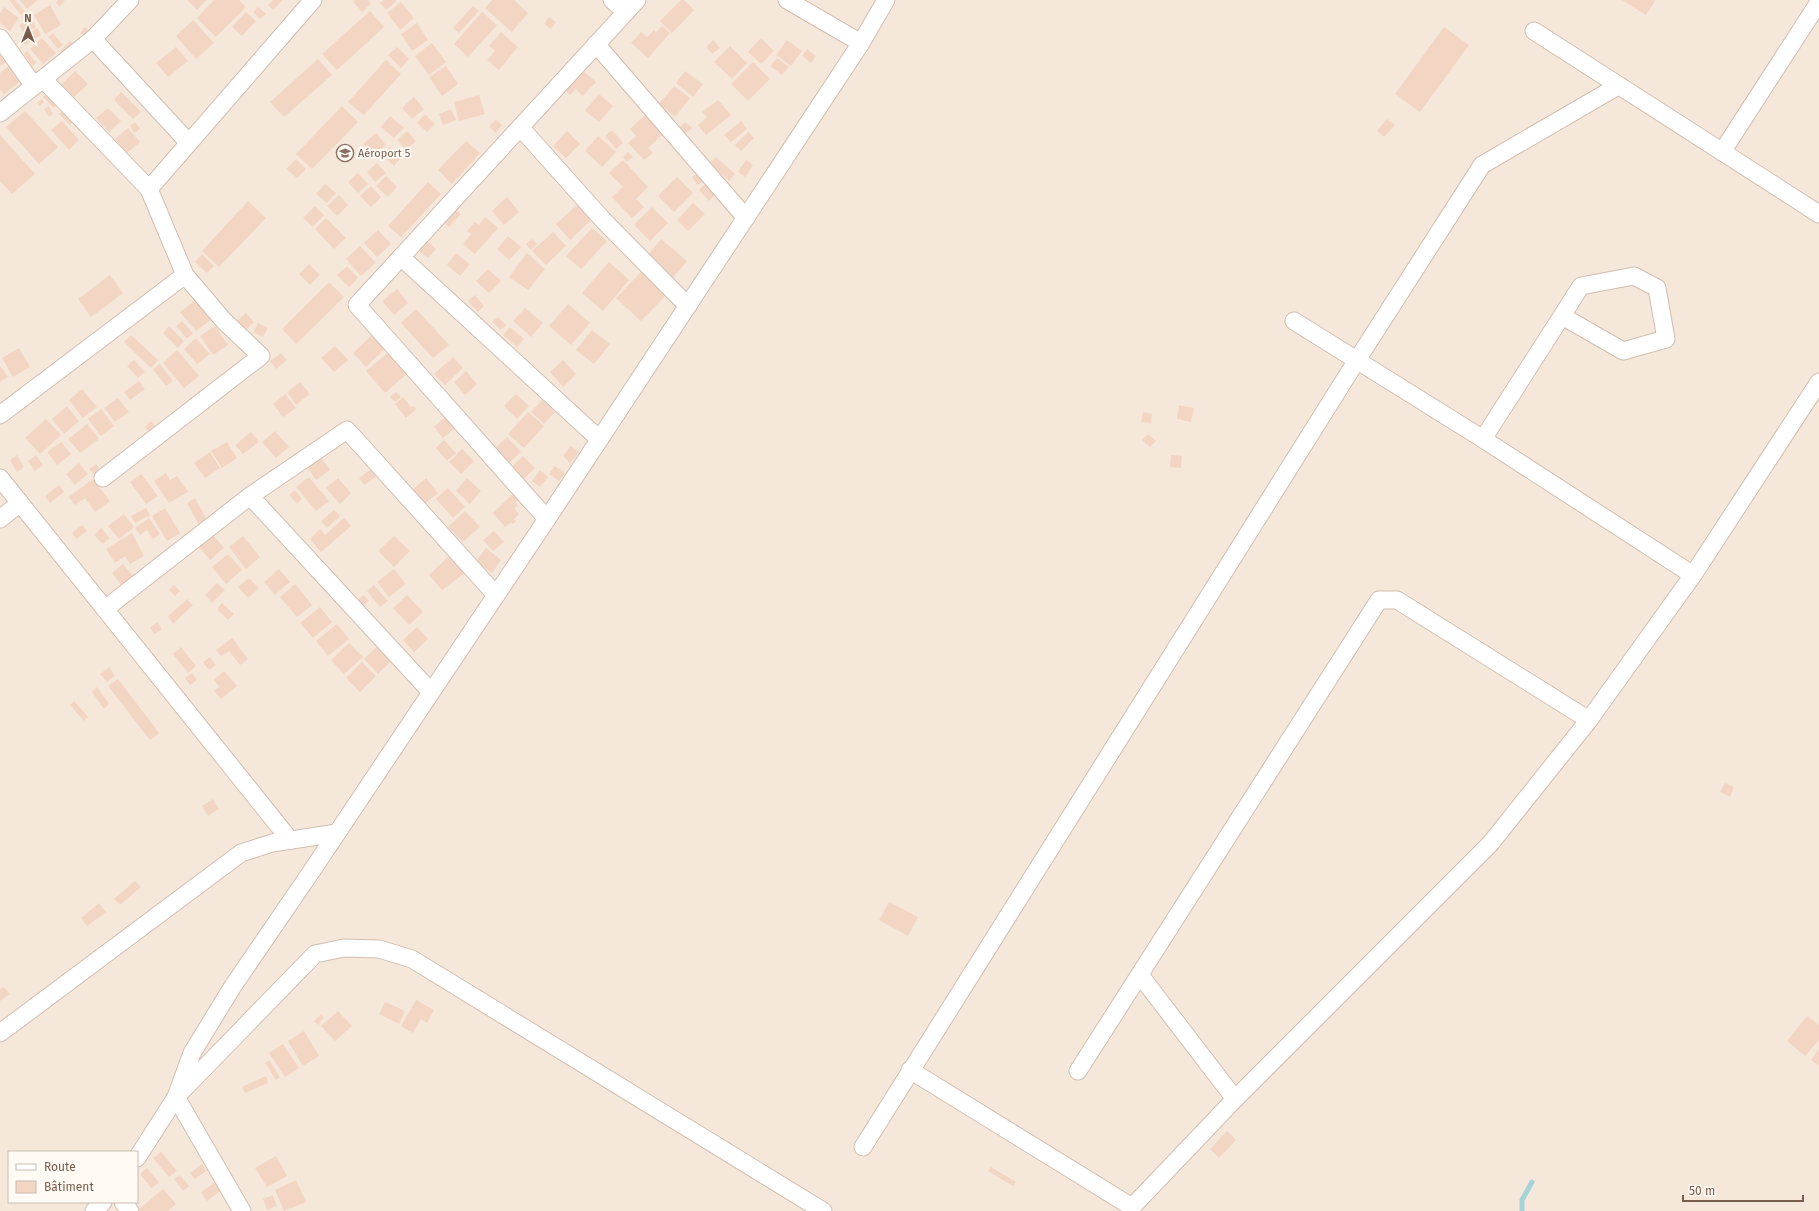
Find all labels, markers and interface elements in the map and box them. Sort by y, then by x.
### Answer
north arrow [8,8,48,48]
text: N [24,12,32,25]
school or university icon: Aéroport 5 [335,143,355,163]
place label: Aéroport 5 [358,147,411,160]
legend [8,1151,138,1203]
text: Route [44,1160,76,1174]
scale bar [1683,1177,1803,1203]
text: Bâtiment [44,1180,94,1194]
text: 50 m [1689,1184,1715,1198]

